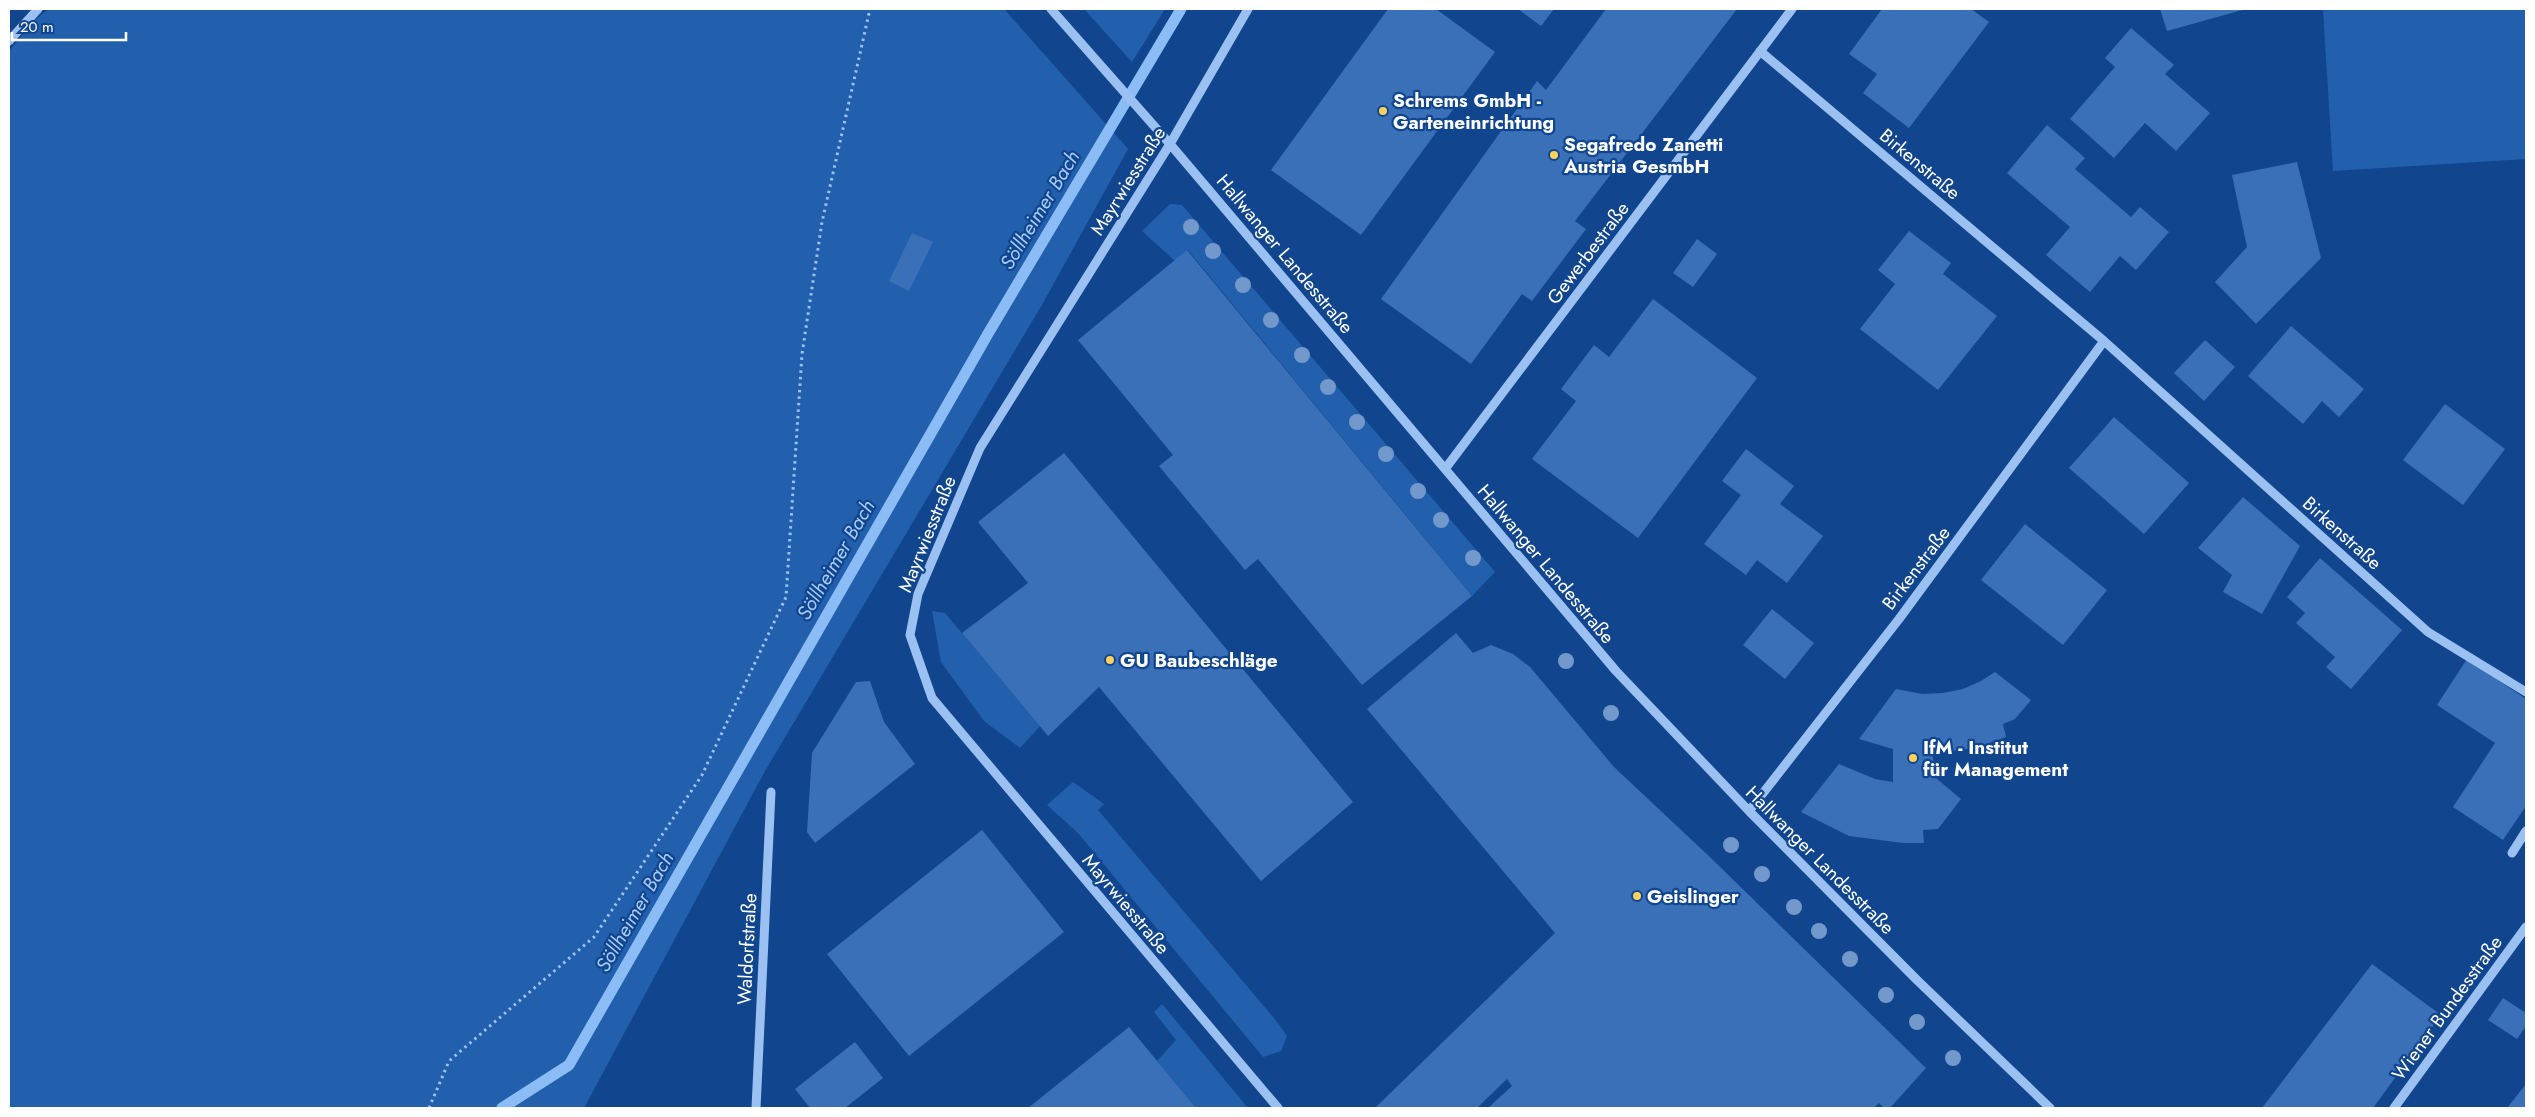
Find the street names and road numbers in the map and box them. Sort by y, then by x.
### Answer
street label: Mayrwiesstraße [1084,121,1172,241]
street label: Birkenstraße [1874,122,1966,206]
street label: Hallwanger Landesstraße [1210,168,1360,340]
street label: Gewerbestraße [1540,196,1636,310]
street label: Mayrwiesstraße [891,471,963,596]
street label: Hallwanger Landesstraße [1471,478,1621,650]
street label: Birkenstraße [2296,490,2388,576]
street label: Birkenstraße [1876,520,1956,615]
street label: Hallwanger Landesstraße [1740,780,1901,941]
street label: Mayrwiesstraße [1076,848,1176,960]
street label: Waldorfstraße [731,892,763,1006]
street label: Wiener Bundesstraße [2385,930,2509,1086]

